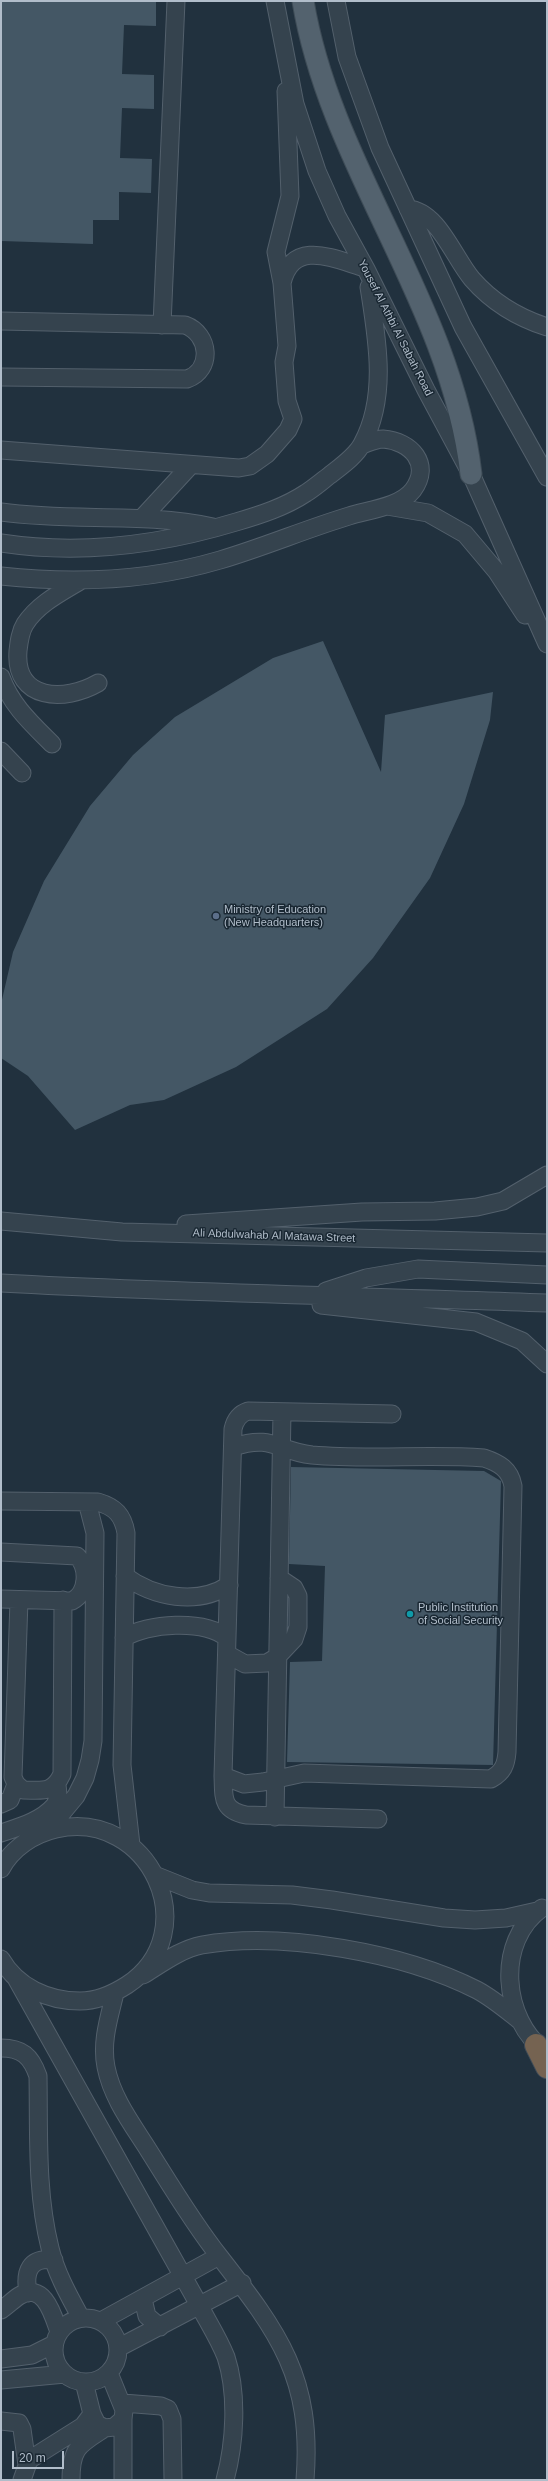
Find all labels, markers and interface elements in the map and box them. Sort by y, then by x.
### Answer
street label: Yousef Al Athbi Al Sabah Road [355,258,435,398]
place label: Ministry of Education (New Headquarters) [224,903,326,929]
marker: Ministry of Education (New Headquarters) [211,911,221,921]
street label: Ali Abdulwahab Al Matawa Street [192,1227,356,1245]
place label: Public Institution of Social Security [418,1601,503,1627]
marker: Public Institution of Social Security [405,1609,415,1619]
scale bar [14,2443,66,2469]
text: 20 m [19,2451,46,2465]

